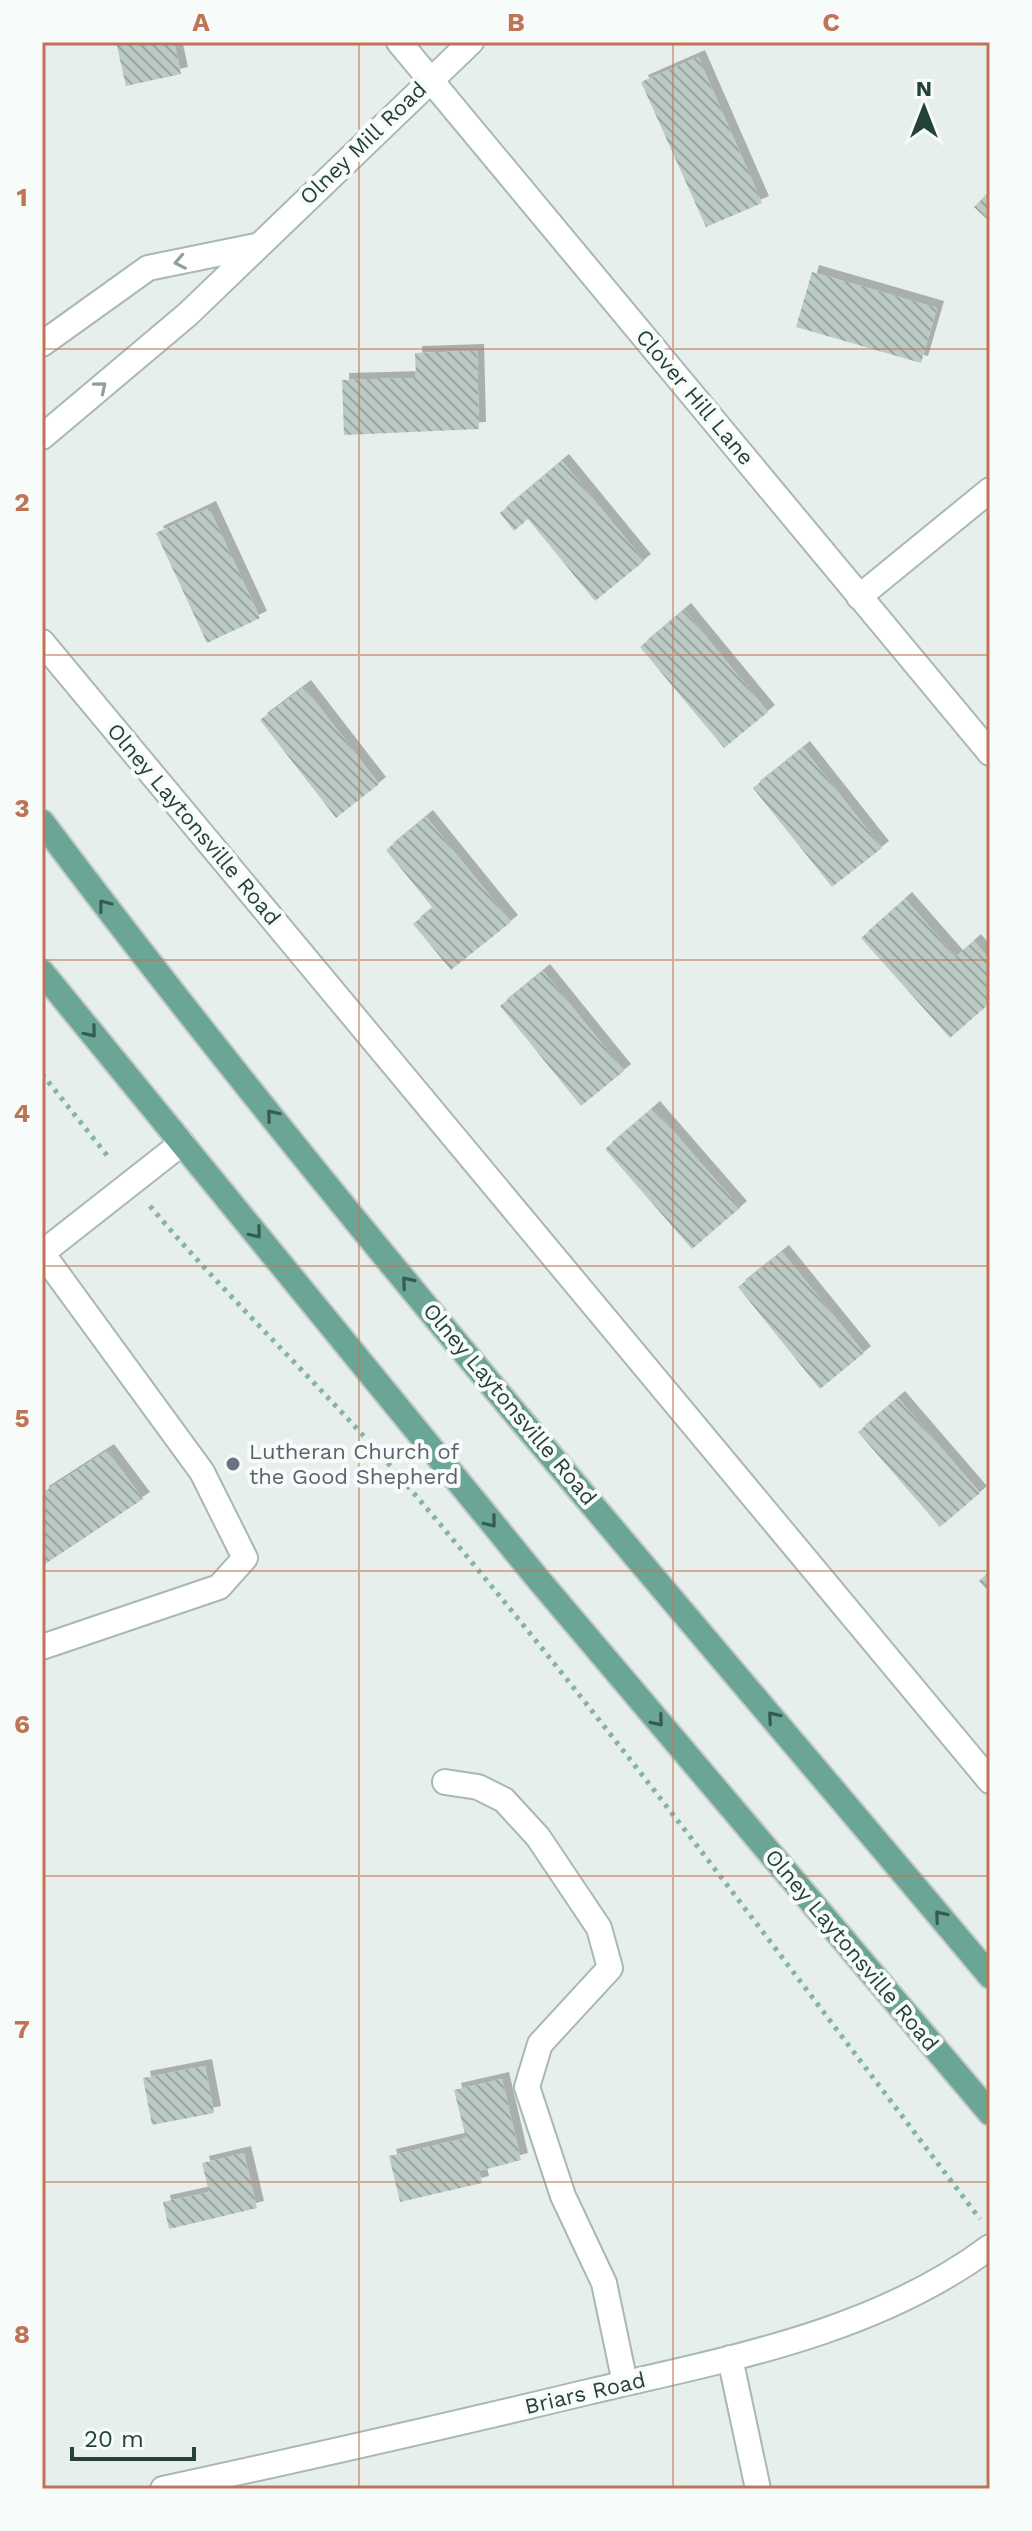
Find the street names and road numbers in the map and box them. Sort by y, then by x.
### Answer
street label: Olney Mill Road [295,76,431,210]
street label: Clover Hill Lane [631,324,759,470]
street label: Olney Laytonsville Road [102,718,286,930]
street label: Olney Laytonsville Road [418,1298,602,1510]
street label: Olney Laytonsville Road [760,1844,944,2056]
street label: Briars Road [522,2367,648,2419]

